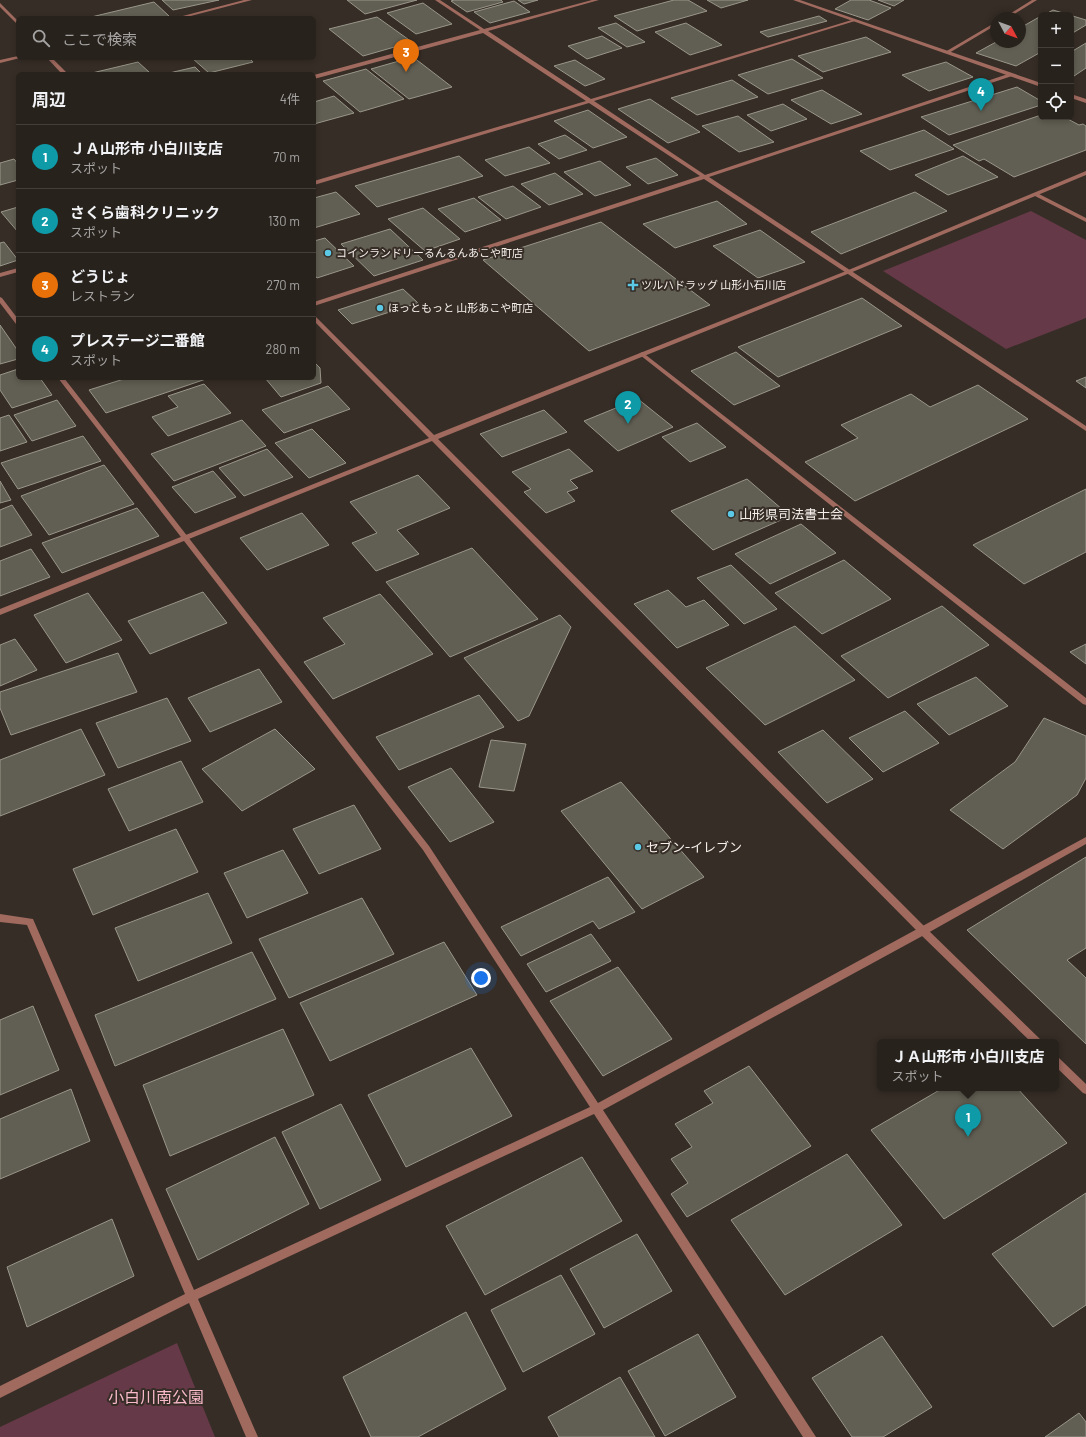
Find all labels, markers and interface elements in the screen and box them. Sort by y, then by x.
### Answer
north arrow [990,12,1026,48]
map controls [1038,12,1074,120]
button: + [1038,12,1074,48]
search box [16,16,316,60]
icon: search [30,27,52,49]
text: ここで検索 [62,30,137,48]
pin: 3 [393,39,419,72]
button: − [1038,48,1074,84]
pin: 4 [968,78,994,111]
button: locate [1038,84,1074,120]
text: 周辺 [32,89,66,109]
text: 4件 [280,91,300,107]
text: ＪＡ山形市 小白川支店 [70,139,223,157]
text: 1 [43,149,47,165]
text: 70 m [273,149,300,165]
text: スポット [70,160,122,176]
text: さくら歯科クリニック [70,203,220,221]
text: 2 [41,213,49,229]
text: 130 m [268,213,300,229]
text: スポット [70,224,122,240]
place label: コインランドリーるんるんあこや町店 [336,246,523,259]
marker: コインランドリーるんるんあこや町店 [323,248,333,258]
text: どうじょ [70,267,130,285]
text: 3 [41,277,49,293]
text: 270 m [266,277,300,293]
place label: ツルハドラッグ 山形小石川店 [641,278,786,291]
marker: ツルハドラッグ 山形小石川店 [628,280,638,290]
text: レストラン [70,288,135,304]
place label: ほっともっと 山形あこや町店 [388,301,533,314]
marker: ほっともっと 山形あこや町店 [375,303,385,313]
text: プレステージ二番館 [70,331,205,349]
text: 4 [41,341,49,357]
text: 280 m [266,341,300,357]
text: スポット [70,352,122,368]
pin: 2 [615,391,641,424]
place label: 山形県司法書士会 [739,506,843,522]
marker: 山形県司法書士会 [726,509,736,519]
place label: セブン-イレブン [646,839,742,855]
marker: セブン-イレブン [633,842,643,852]
your location [471,968,491,988]
popup [877,1039,1059,1091]
text: ＪＡ山形市 小白川支店 [891,1047,1045,1065]
text: スポット [891,1068,944,1084]
pin: 1 [955,1104,981,1137]
park label: 小白川南公園 [108,1387,204,1406]

